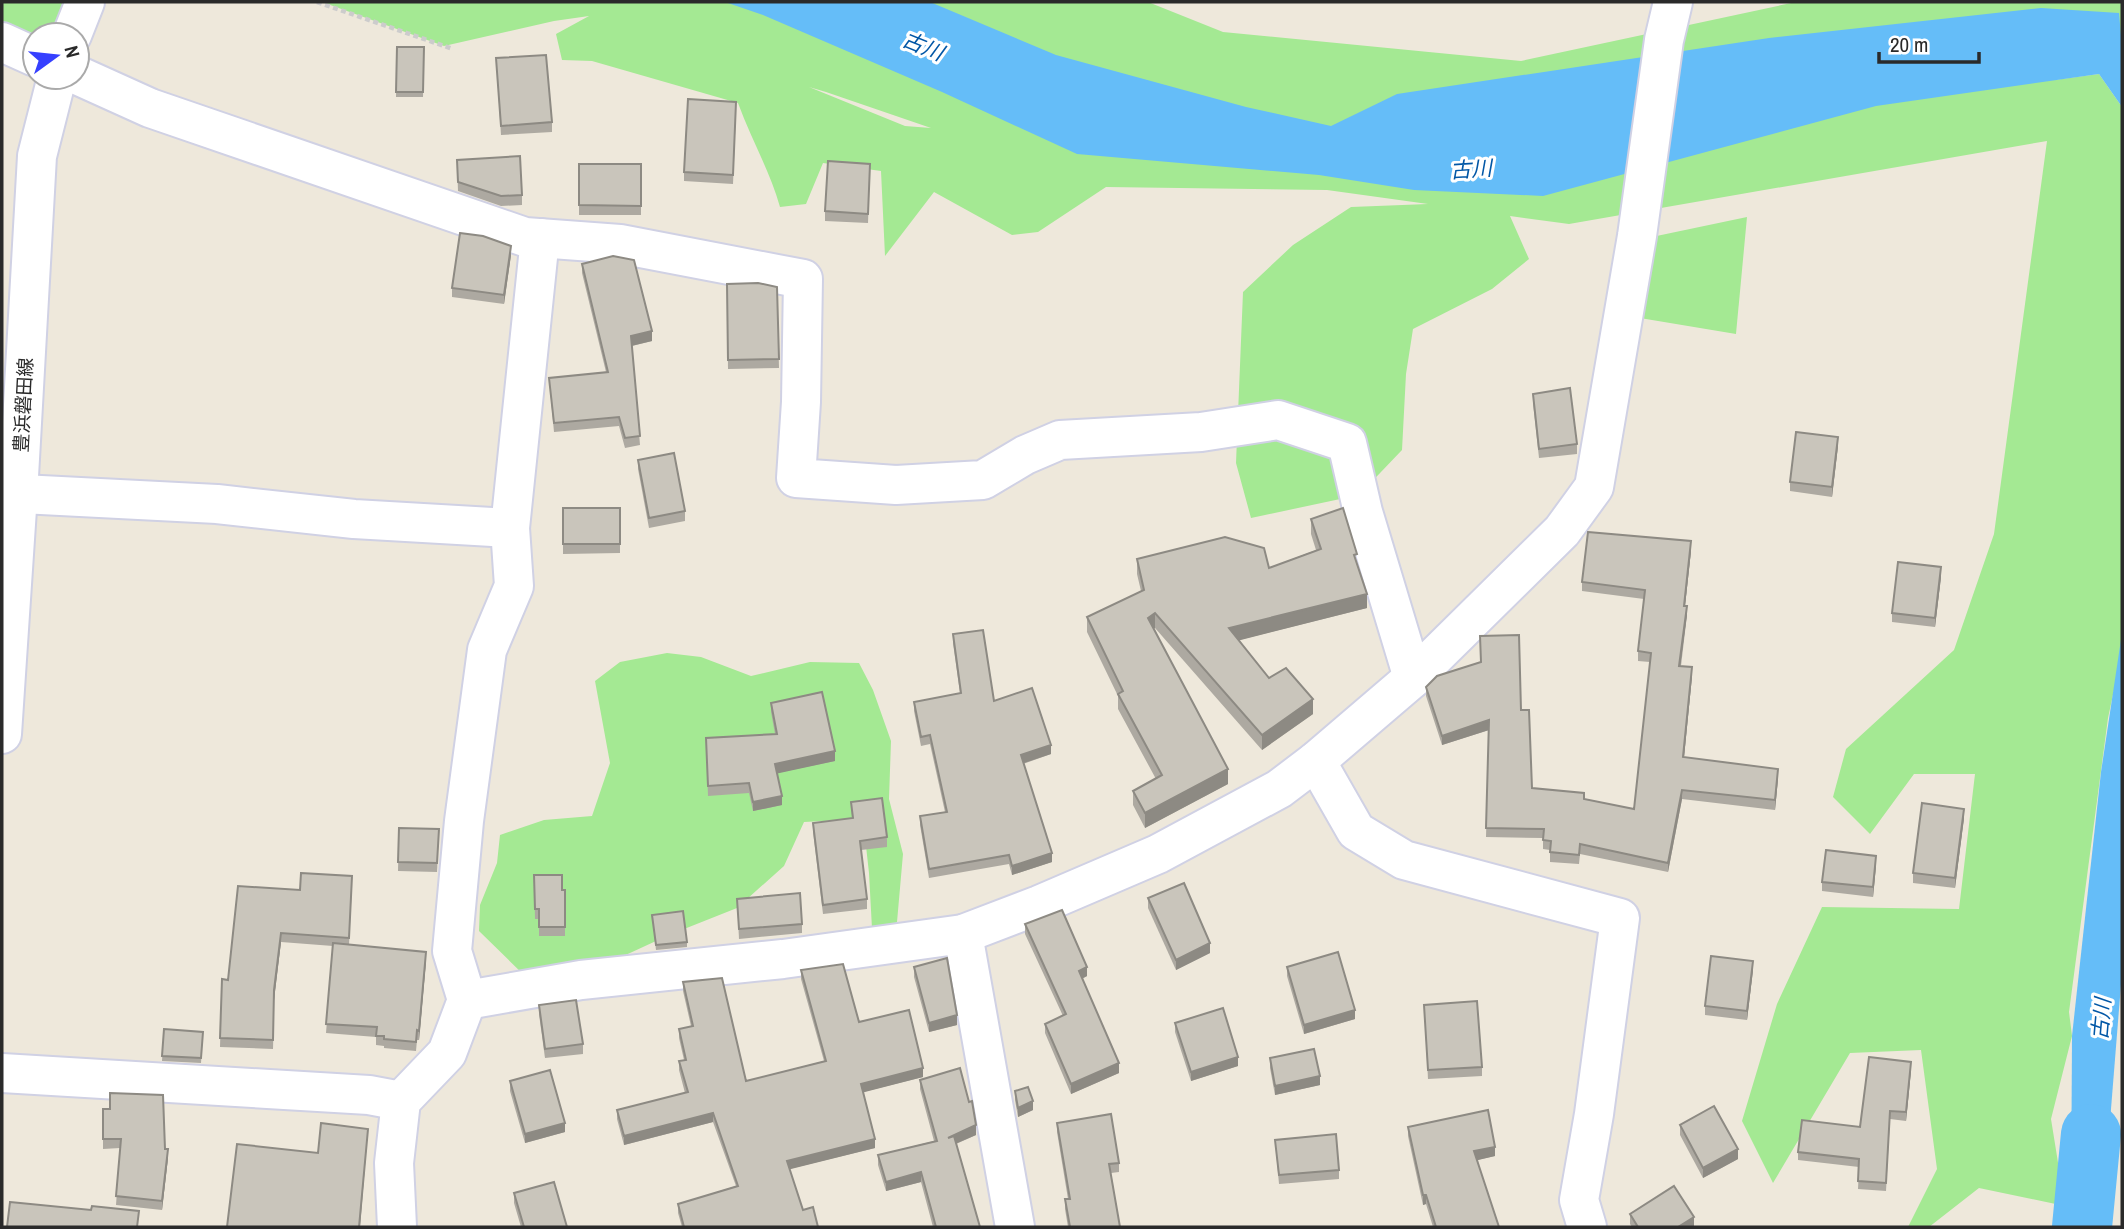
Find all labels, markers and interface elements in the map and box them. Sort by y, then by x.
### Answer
north arrow [21,21,91,91]
scale bar [1879,21,1979,65]
water label: 古川 [898,25,950,68]
text: 20 m [1890,30,1928,59]
text: N [58,43,86,60]
water label: 古川 [1449,153,1495,185]
street label: 豊浜磐田線 [8,357,38,453]
water label: 古川 [2085,995,2117,1041]

